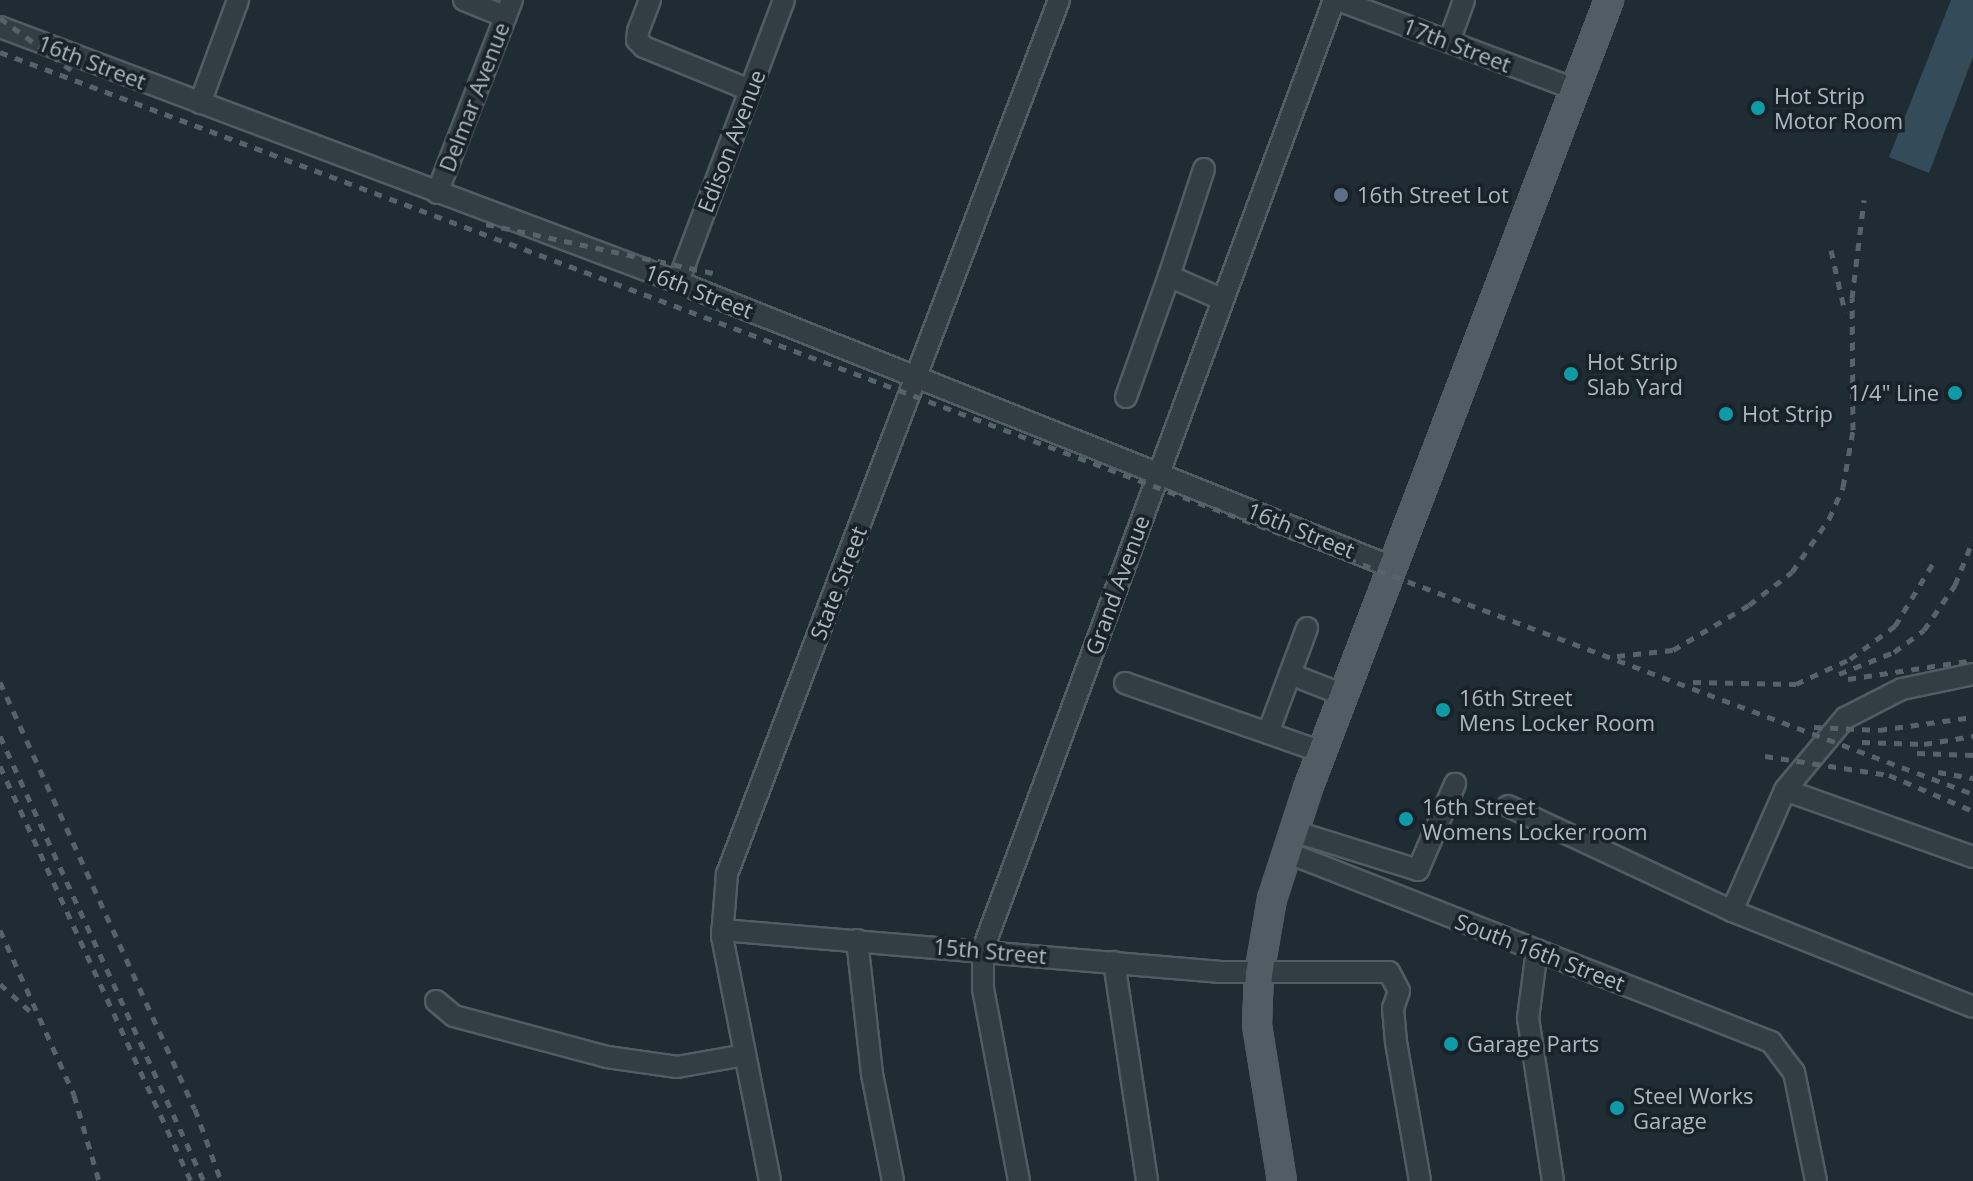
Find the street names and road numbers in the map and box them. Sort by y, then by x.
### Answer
street label: 17th Street [1399,12,1515,78]
street label: Delmar Avenue [433,19,515,175]
street label: 16th Street [34,29,150,95]
street label: Edison Avenue [692,66,770,216]
street label: 16th Street [641,258,757,324]
street label: 16th Street [1243,496,1359,564]
street label: Grand Avenue [1080,512,1154,658]
street label: State Street [804,522,872,644]
street label: South 16th Street [1451,908,1629,996]
street label: 15th Street [932,933,1048,969]

